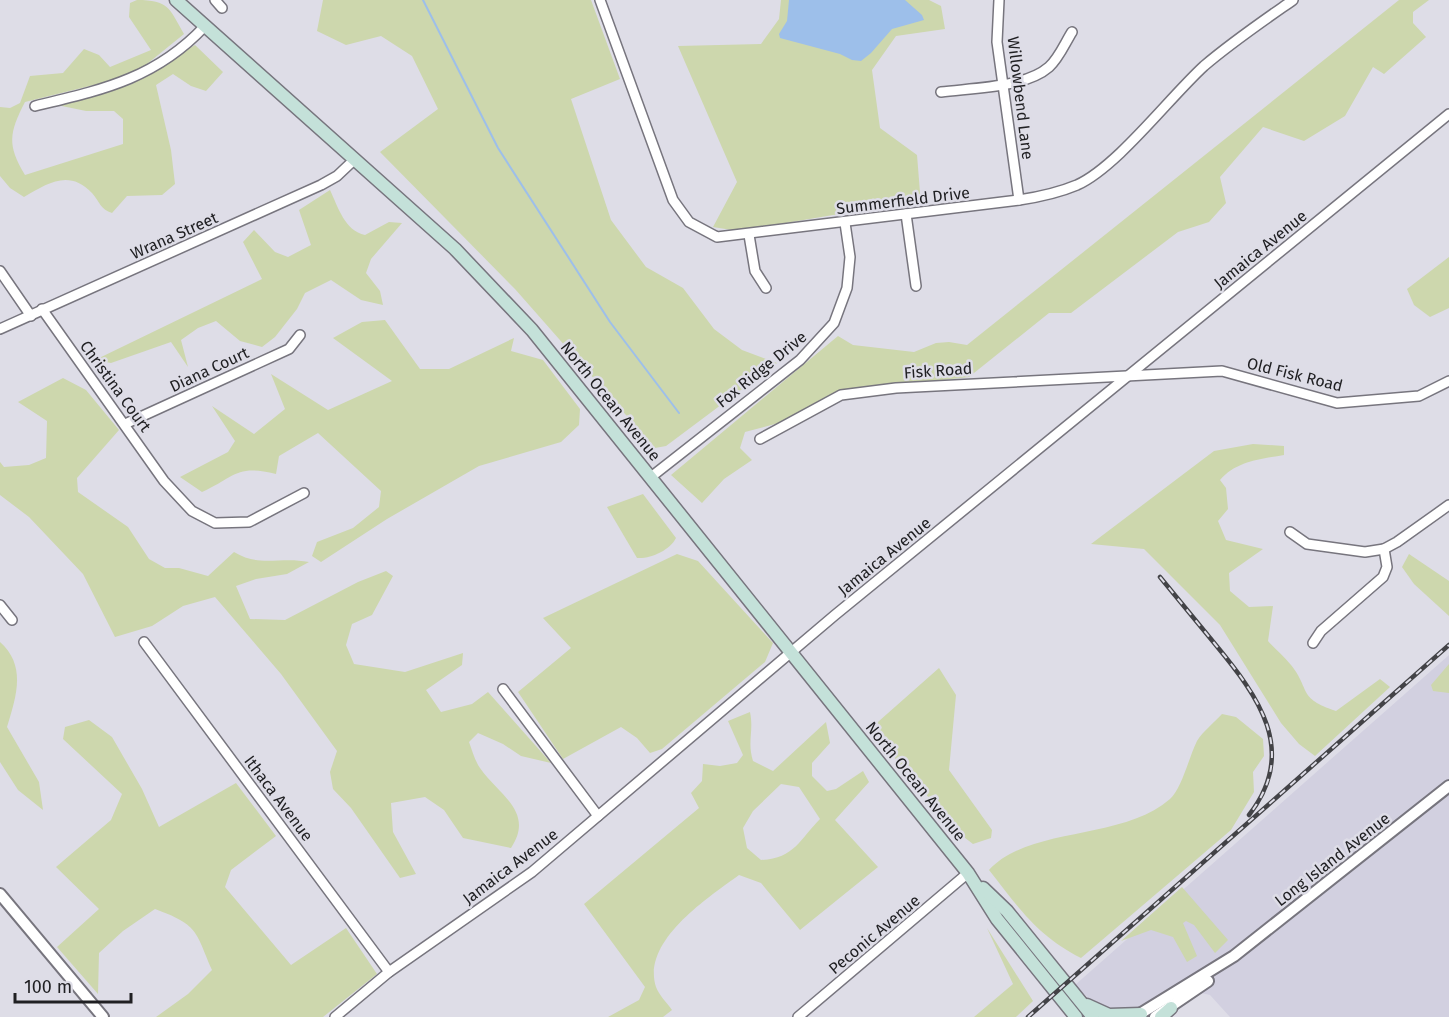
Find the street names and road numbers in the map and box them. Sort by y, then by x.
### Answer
street label: Willowbend Lane [1004,35,1037,161]
street label: Summerfield Drive [835,183,971,218]
street label: Jamaica Avenue [1210,206,1311,293]
street label: Wrana Street [128,208,221,263]
street label: Fox Ridge Drive [712,327,810,412]
street label: Christina Court [76,337,155,436]
street label: North Ocean Avenue [557,338,665,465]
street label: Diana Court [167,343,252,396]
street label: Old Fisk Road [1245,353,1345,396]
street label: Fisk Road [903,359,973,382]
street label: Jamaica Avenue [834,513,935,600]
street label: North Ocean Avenue [862,718,970,845]
street label: Ithaca Avenue [240,752,317,845]
street label: Long Island Avenue [1271,809,1394,910]
street label: Jamaica Avenue [459,824,562,908]
street label: Peconic Avenue [825,891,924,978]

